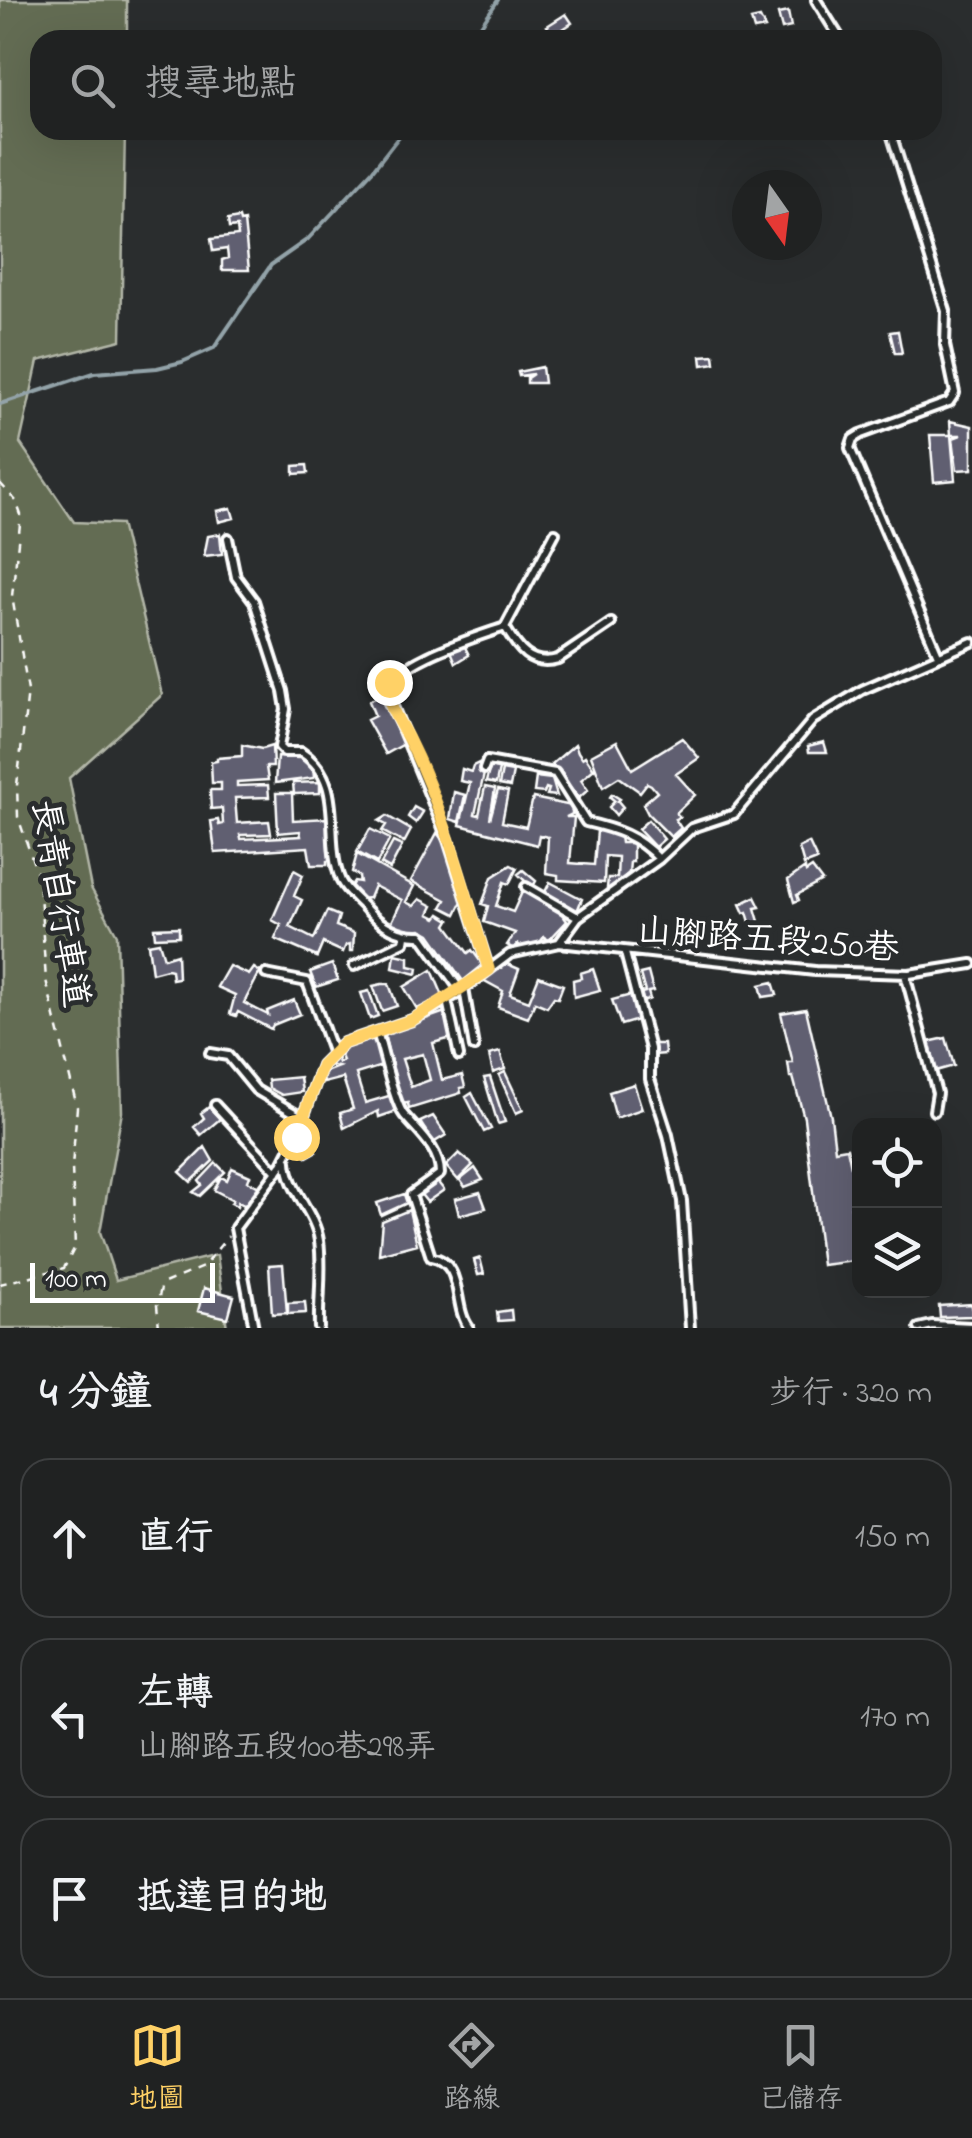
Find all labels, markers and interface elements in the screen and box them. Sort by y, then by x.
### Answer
search box [30,30,942,140]
icon: search [65,58,120,113]
text: 搜尋地點 [145,58,297,114]
north arrow [732,170,822,260]
route end [367,660,413,706]
street label: 長青自行車道 [17,796,100,1011]
street label: 山腳路五段250巷 [635,907,900,976]
route start [274,1115,320,1161]
map controls [852,1118,942,1298]
button: locate [852,1118,942,1208]
button: layers [852,1208,942,1298]
scale bar [30,1258,215,1302]
text: 100 m [45,1260,107,1301]
text: 4 分鐘 [40,1364,152,1425]
text: 步行 · 320 m [769,1371,932,1418]
icon: ahead [42,1511,97,1566]
text: 直行 [137,1511,213,1567]
text: 150 m [855,1515,930,1562]
text: 左轉 [137,1667,213,1723]
icon: left [42,1691,97,1746]
text: 170 m [860,1695,930,1742]
text: 山腳路五段100巷298弄 [137,1725,436,1772]
icon: arrive [42,1871,97,1926]
text: 抵達目的地 [137,1871,327,1927]
tab: 地圖 [129,2018,185,2121]
tab: 路線 [444,2018,500,2121]
tab: 已儲存 [759,2018,843,2121]

